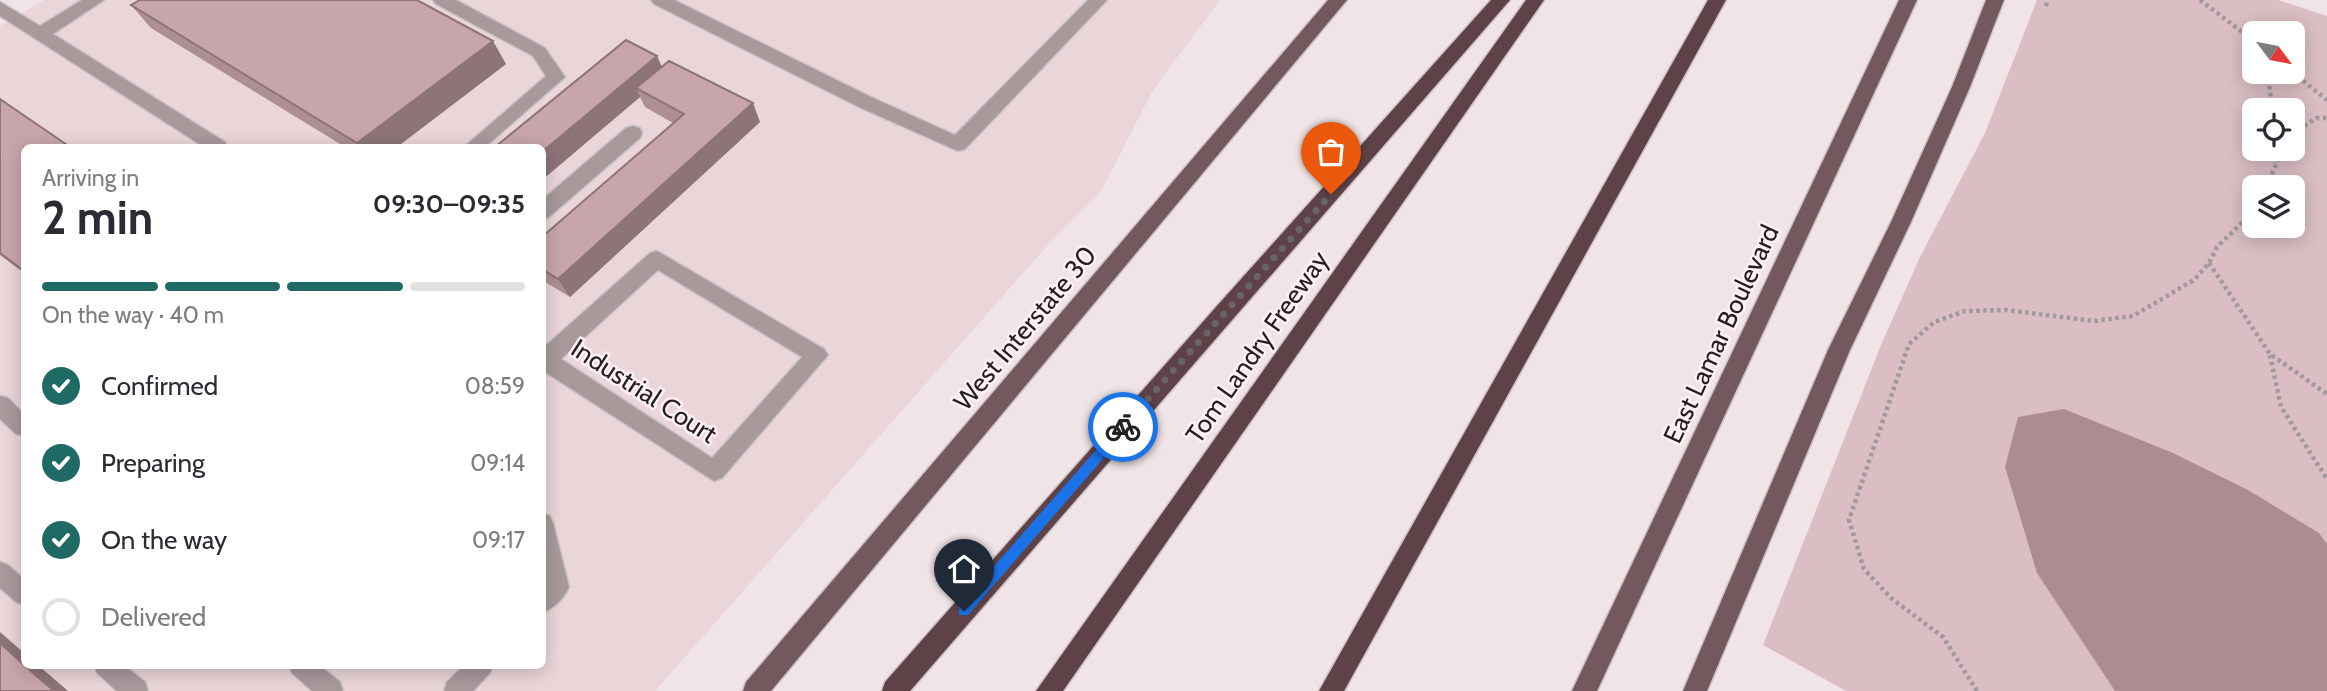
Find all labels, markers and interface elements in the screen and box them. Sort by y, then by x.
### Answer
north arrow [2242,21,2305,84]
map controls [2242,21,2305,238]
button: locate [2242,98,2305,161]
pin [1301,122,1361,194]
icon: bag [1312,133,1350,171]
text: Arriving in [42,164,139,192]
button: layers [2242,175,2305,238]
text: 09:30–09:35 [373,188,525,220]
text: 2 min [42,190,153,246]
street label: East Lamar Boulevard [1656,220,1786,448]
street label: West Interstate 30 [947,239,1103,417]
street label: Tom Landry Freeway [1179,245,1335,449]
text: On the way · 40 m [42,301,224,329]
street label: Industrial Court [565,332,723,450]
icon: check [42,367,80,405]
text: Confirmed [101,370,218,402]
text: 08:59 [465,372,525,400]
courier [1088,392,1158,462]
icon: bike [1104,408,1142,446]
icon: check [42,444,80,482]
text: Preparing [101,447,205,479]
text: 09:14 [470,449,525,477]
icon: check [42,521,80,559]
text: On the way [101,524,227,556]
text: 09:17 [472,526,525,554]
pin [934,539,994,611]
icon: home [945,550,983,588]
text: Delivered [101,601,206,633]

